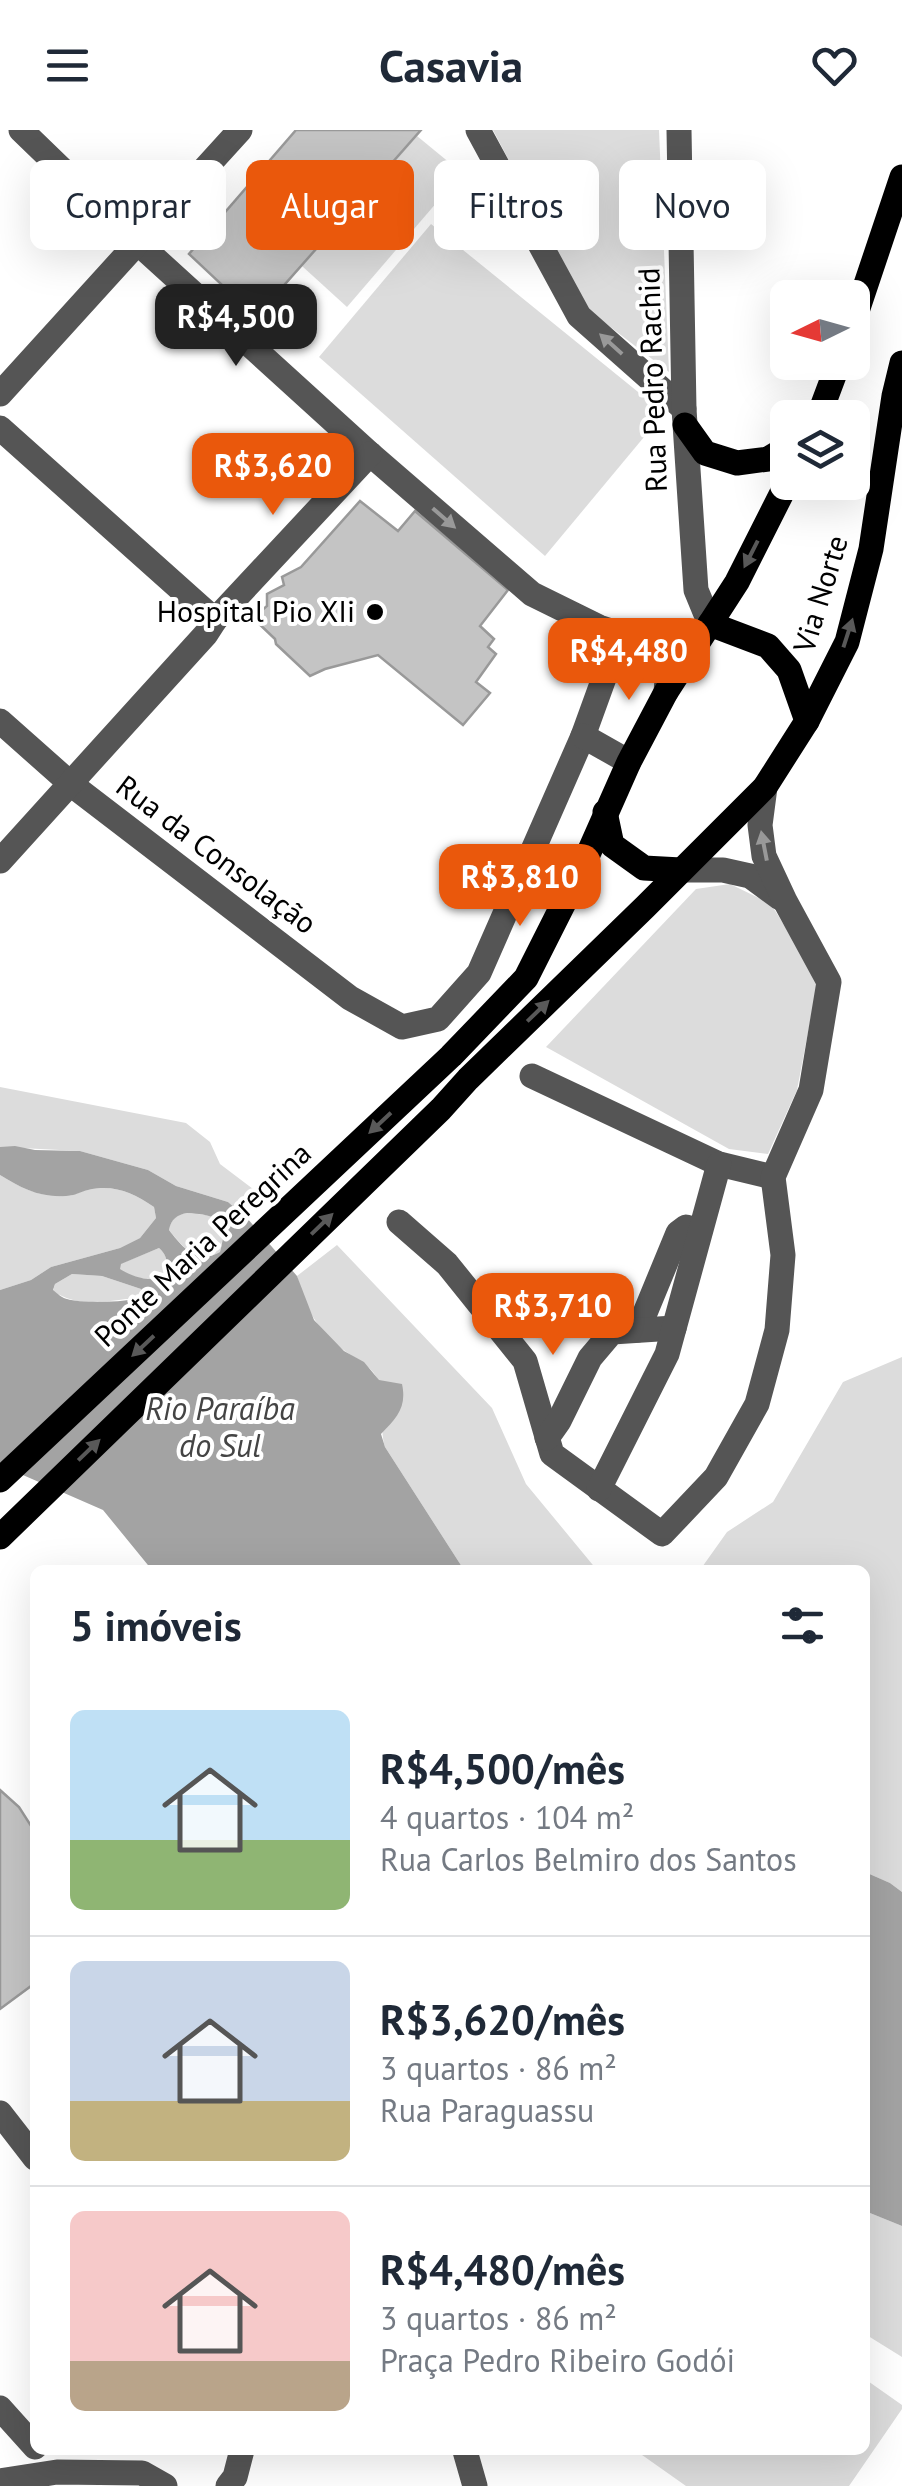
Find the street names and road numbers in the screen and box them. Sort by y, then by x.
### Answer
street label: Rua Pedro Rachid [628,267,675,493]
street label: Via Norte [783,530,856,658]
street label: Rua da Consolação [109,766,325,942]
street label: Ponte Maria Peregrina [85,1133,319,1355]

